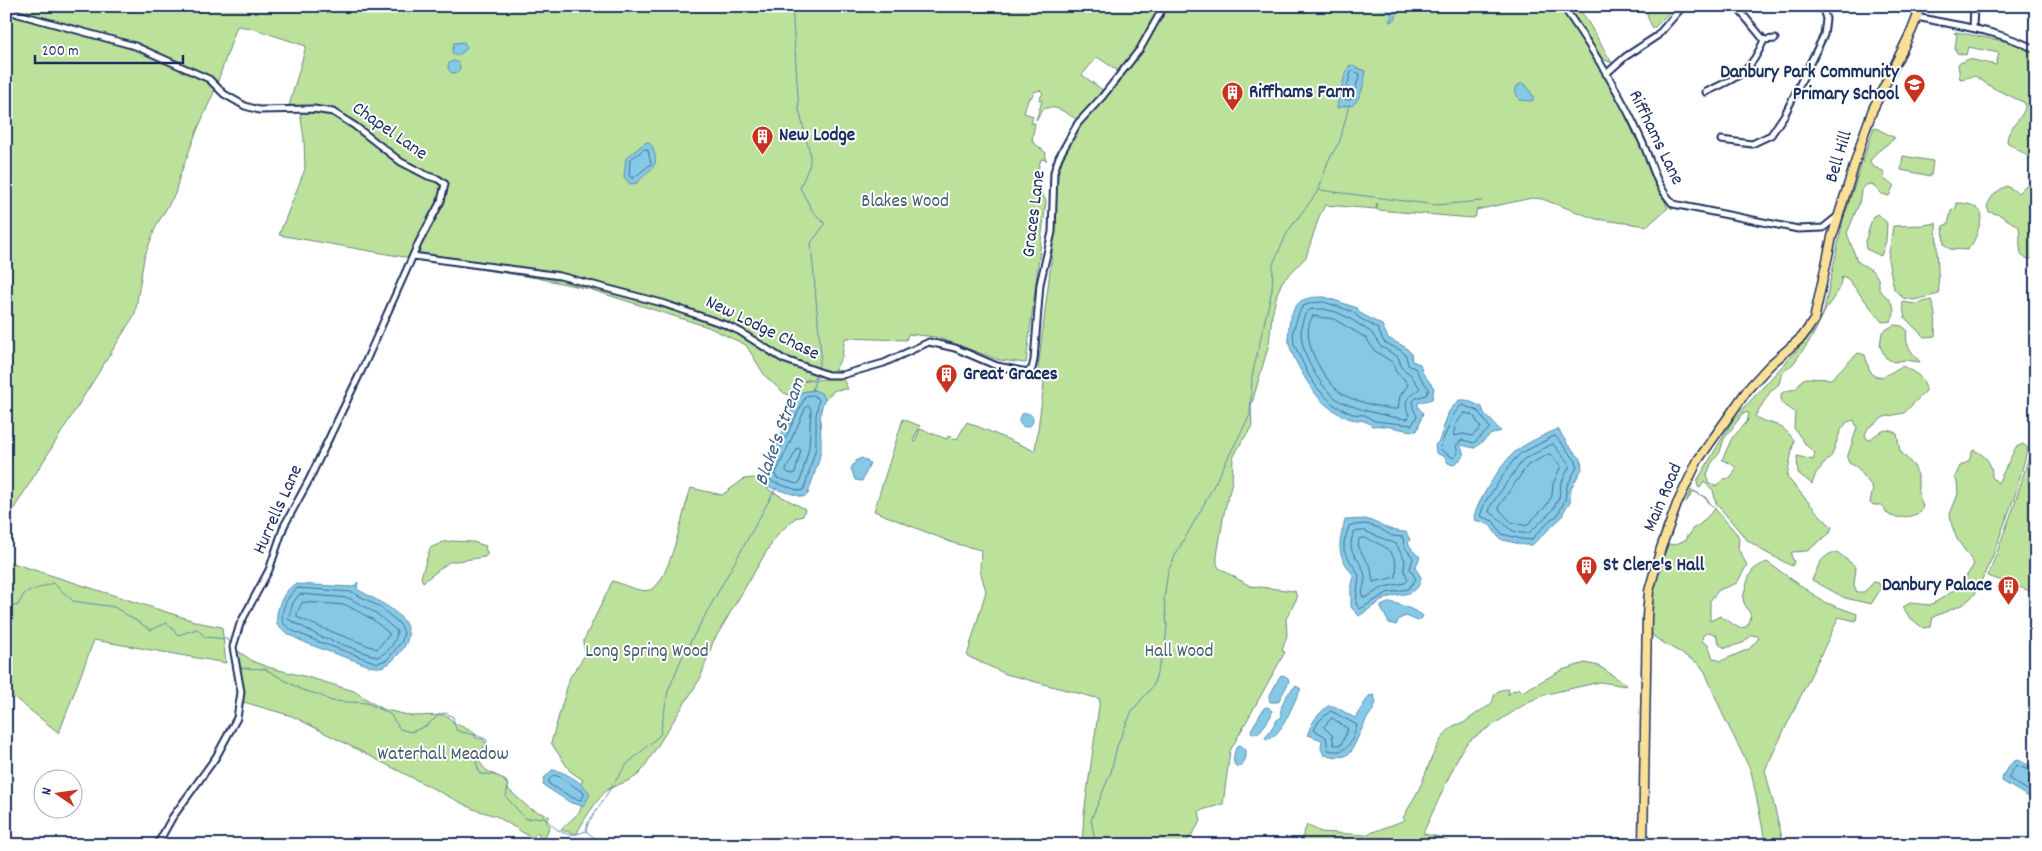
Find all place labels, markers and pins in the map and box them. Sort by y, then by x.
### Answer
place label: Danbury Park Community Primary School [1720,60,1900,109]
school or university icon: Danbury Park Community Primary School [1903,72,1927,103]
place label: Riffhams Farm [1249,80,1355,107]
building icon: Riffhams Farm [1221,81,1245,112]
place label: New Lodge [779,123,855,150]
building icon: New Lodge [751,124,775,155]
place label: Great Graces [963,362,1058,389]
building icon: Great Graces [935,363,959,394]
place label: St Clere's Hall [1603,553,1705,580]
building icon: St Clere's Hall [1575,554,1599,585]
place label: Danbury Palace [1882,573,1992,600]
building icon: Danbury Palace [1996,574,2020,605]

